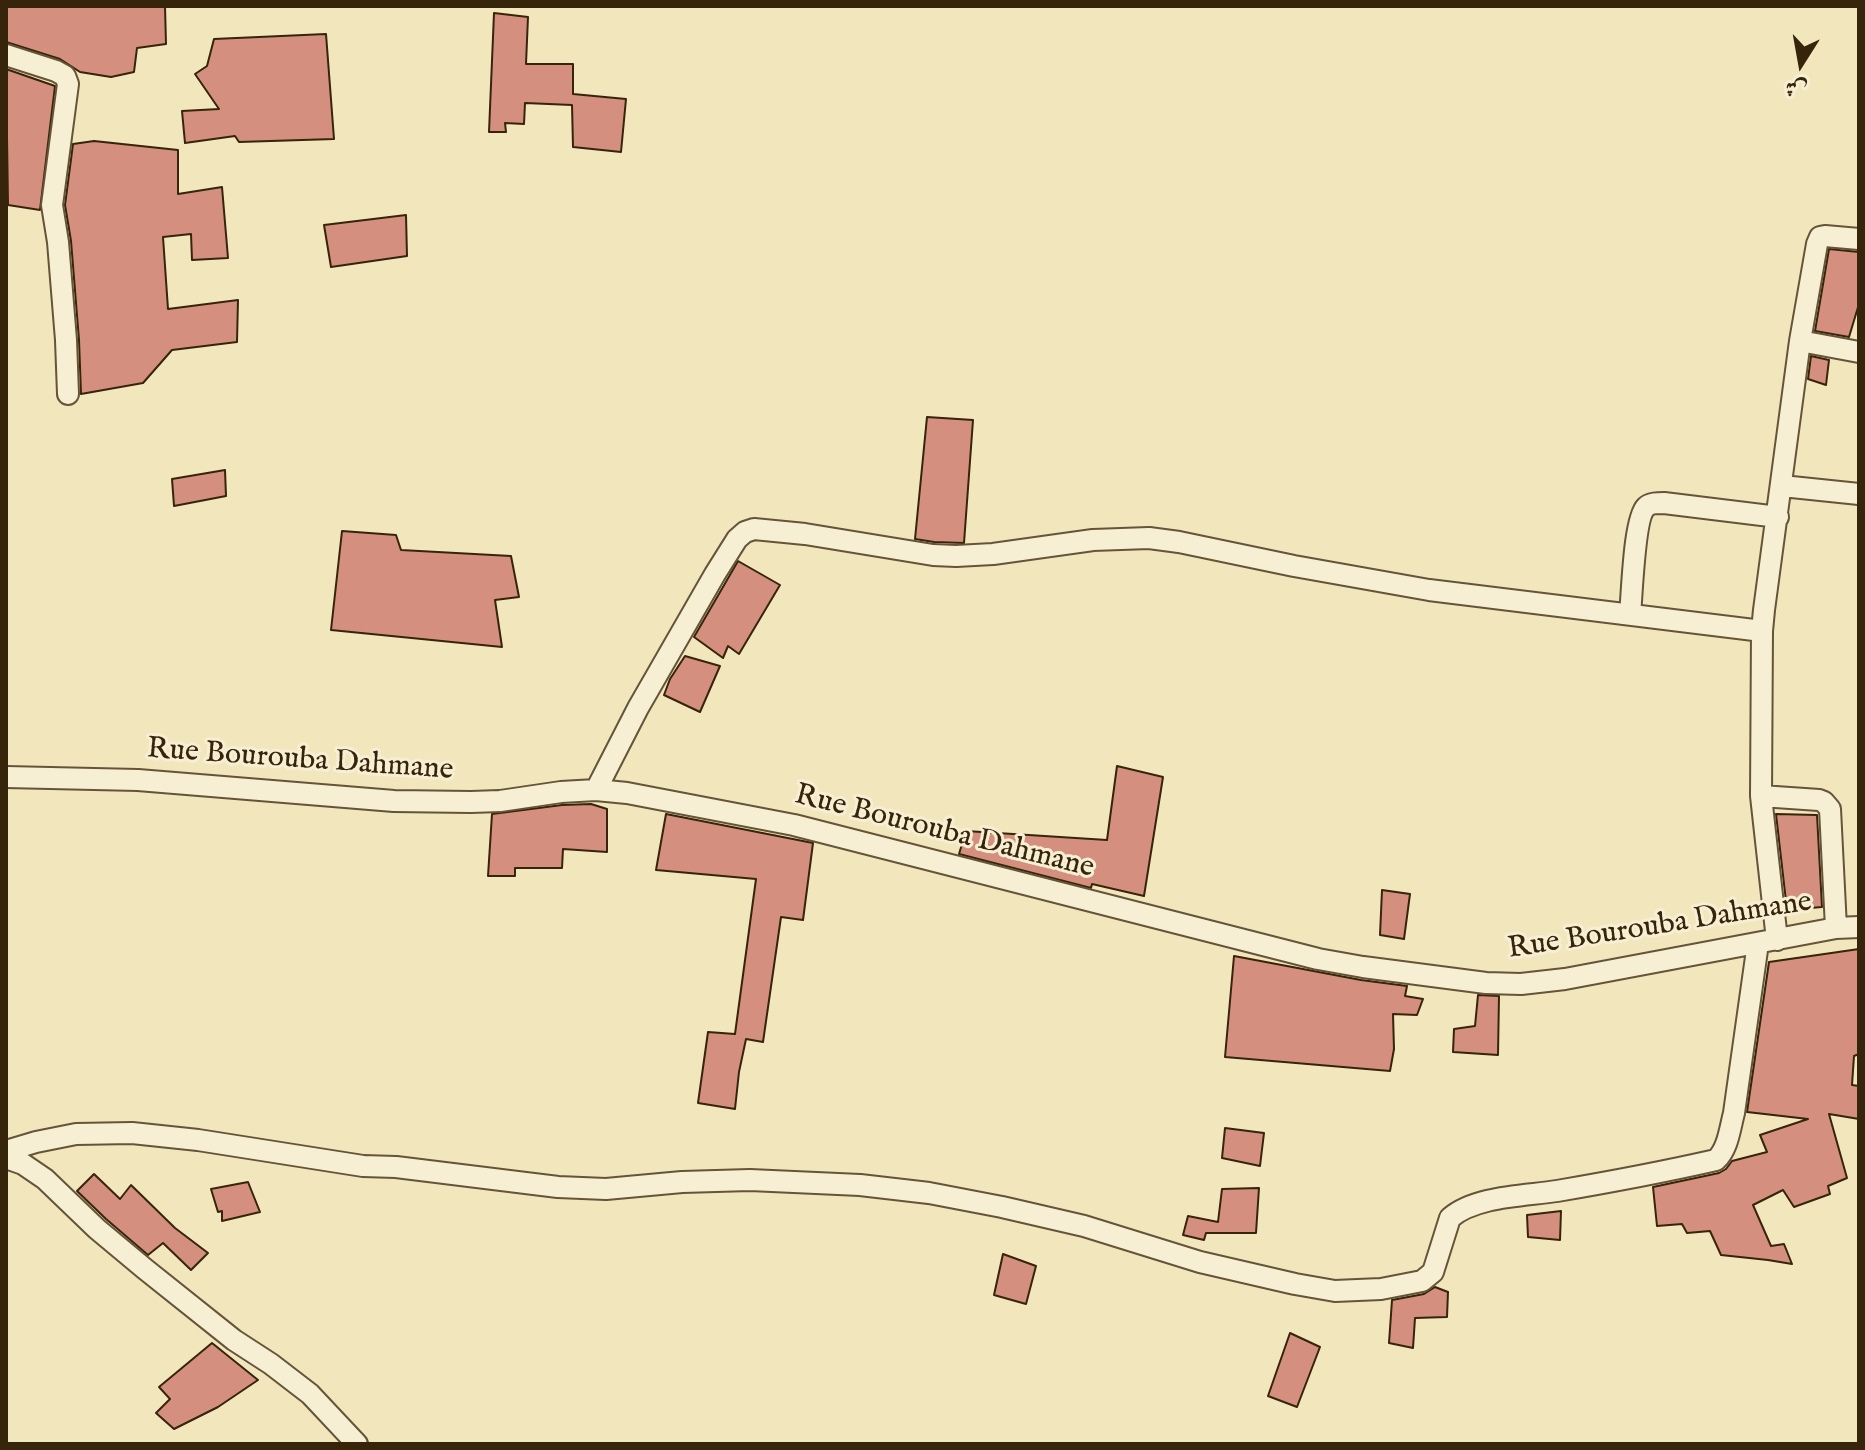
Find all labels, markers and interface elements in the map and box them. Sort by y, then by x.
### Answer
north arrow [1761,24,1841,104]
text: ش [1783,72,1810,103]
street label: Rue Bourouba Dahmane [146,732,454,790]
street label: Rue Bourouba Dahmane [791,778,1097,888]
street label: Rue Bourouba Dahmane [1506,885,1814,969]

